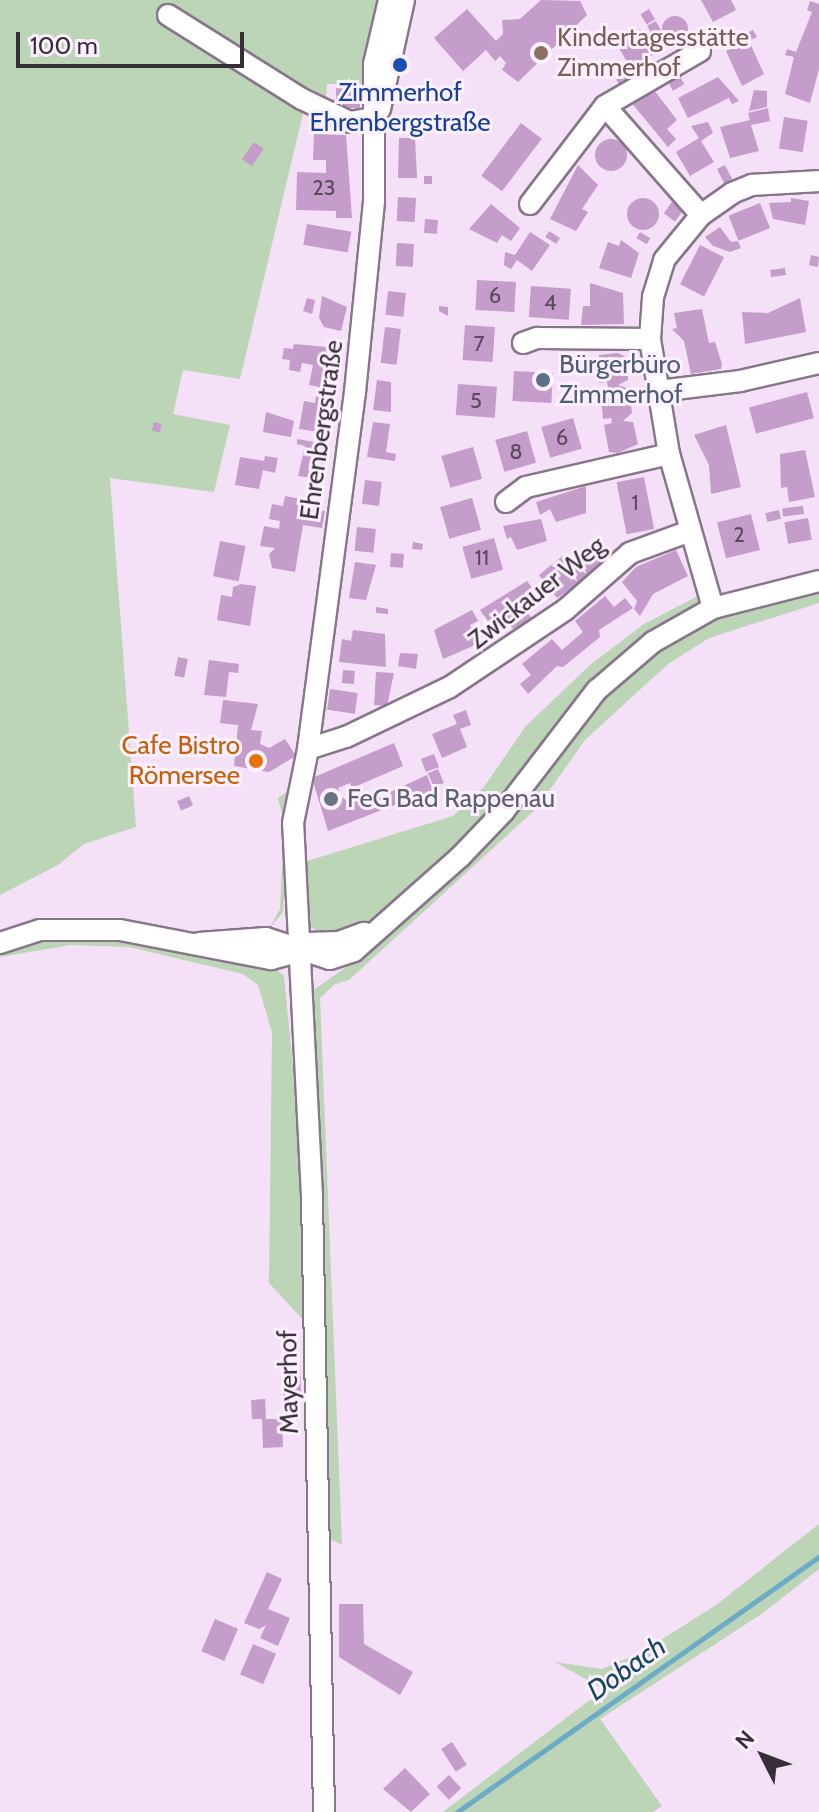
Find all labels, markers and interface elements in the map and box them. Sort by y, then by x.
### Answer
scale bar [20,16,248,66]
place label: Kindertagesstätte Zimmerhof [557,22,749,84]
text: 100 m [30,31,98,60]
marker: Kindertagesstätte Zimmerhof [532,44,550,62]
marker: Zimmerhof Ehrenbergstraße [391,56,409,74]
place label: Zimmerhof Ehrenbergstraße [309,77,491,138]
house number: 23 [312,175,336,201]
house number: 6 [489,283,501,309]
house number: 4 [544,290,556,316]
house number: 7 [473,331,485,357]
street label: Ehrenbergstraße [294,338,350,522]
place label: Bürgerbüro Zimmerhof [559,349,683,410]
marker: Bürgerbüro Zimmerhof [534,371,552,389]
house number: 5 [470,388,482,414]
house number: 6 [556,425,568,451]
house number: 8 [509,439,523,465]
house number: 1 [631,490,639,516]
house number: 2 [733,522,745,548]
street label: Zwickauer Weg [462,530,612,656]
house number: 11 [475,545,489,571]
place label: Cafe Bistro Römersee [122,730,240,792]
marker: Cafe Bistro Römersee [247,752,265,770]
place label: FeG Bad Rappenau [347,783,555,815]
marker: FeG Bad Rappenau [322,790,340,808]
street label: Mayerhof [272,1330,306,1434]
water label: Dobach [580,1629,672,1707]
north arrow [723,1716,803,1796]
text: N [730,1725,760,1754]

